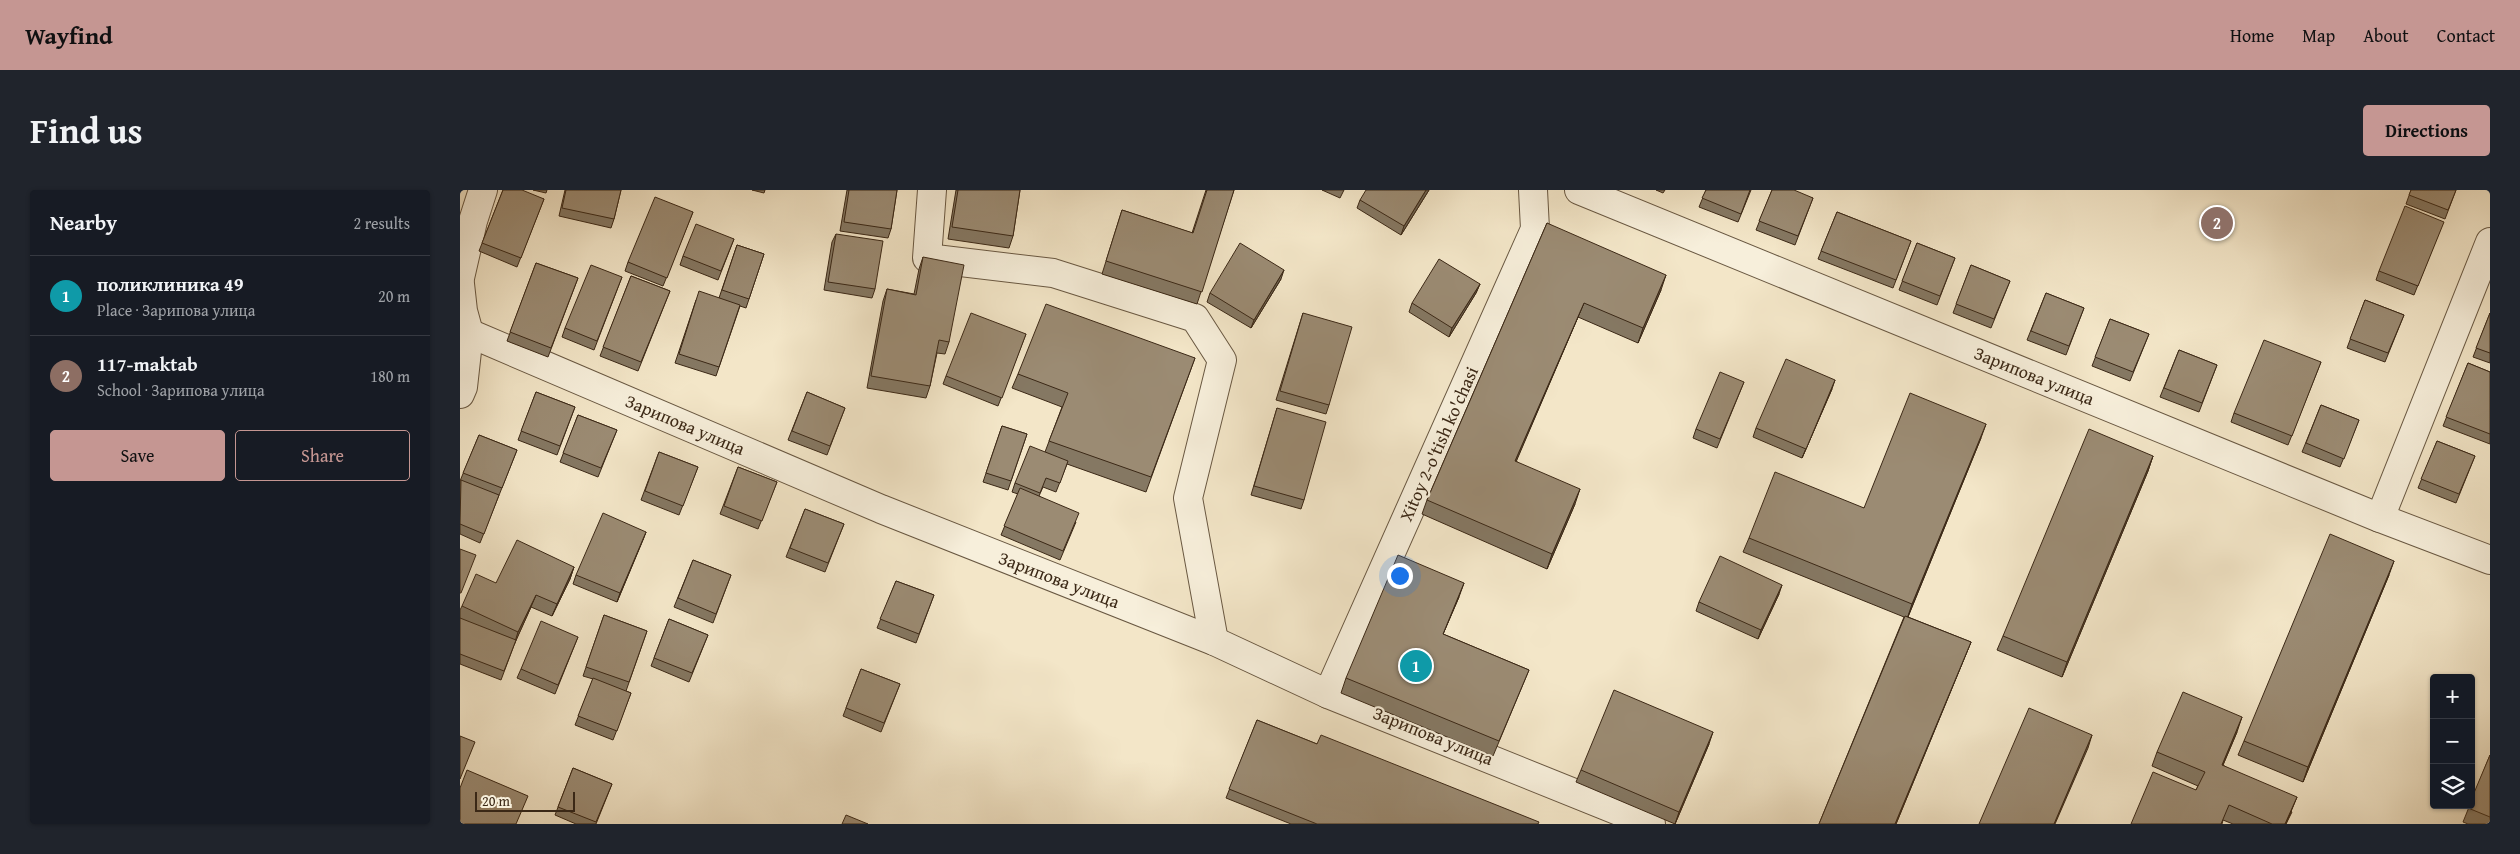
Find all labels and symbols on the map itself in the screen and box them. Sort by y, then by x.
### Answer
pin: 2 [2201,204,2233,242]
street label: Зарипова улица [1970,339,2099,412]
street label: Xitoy 2-o'tish ko'chasi [1392,362,1485,526]
street label: Зарипова улица [621,387,750,462]
street label: Зарипова улица [995,544,1124,615]
your location [1387,563,1413,589]
pin: 1 [1400,647,1432,685]
street label: Зарипова улица [1369,699,1498,772]
scale bar [475,789,575,812]

